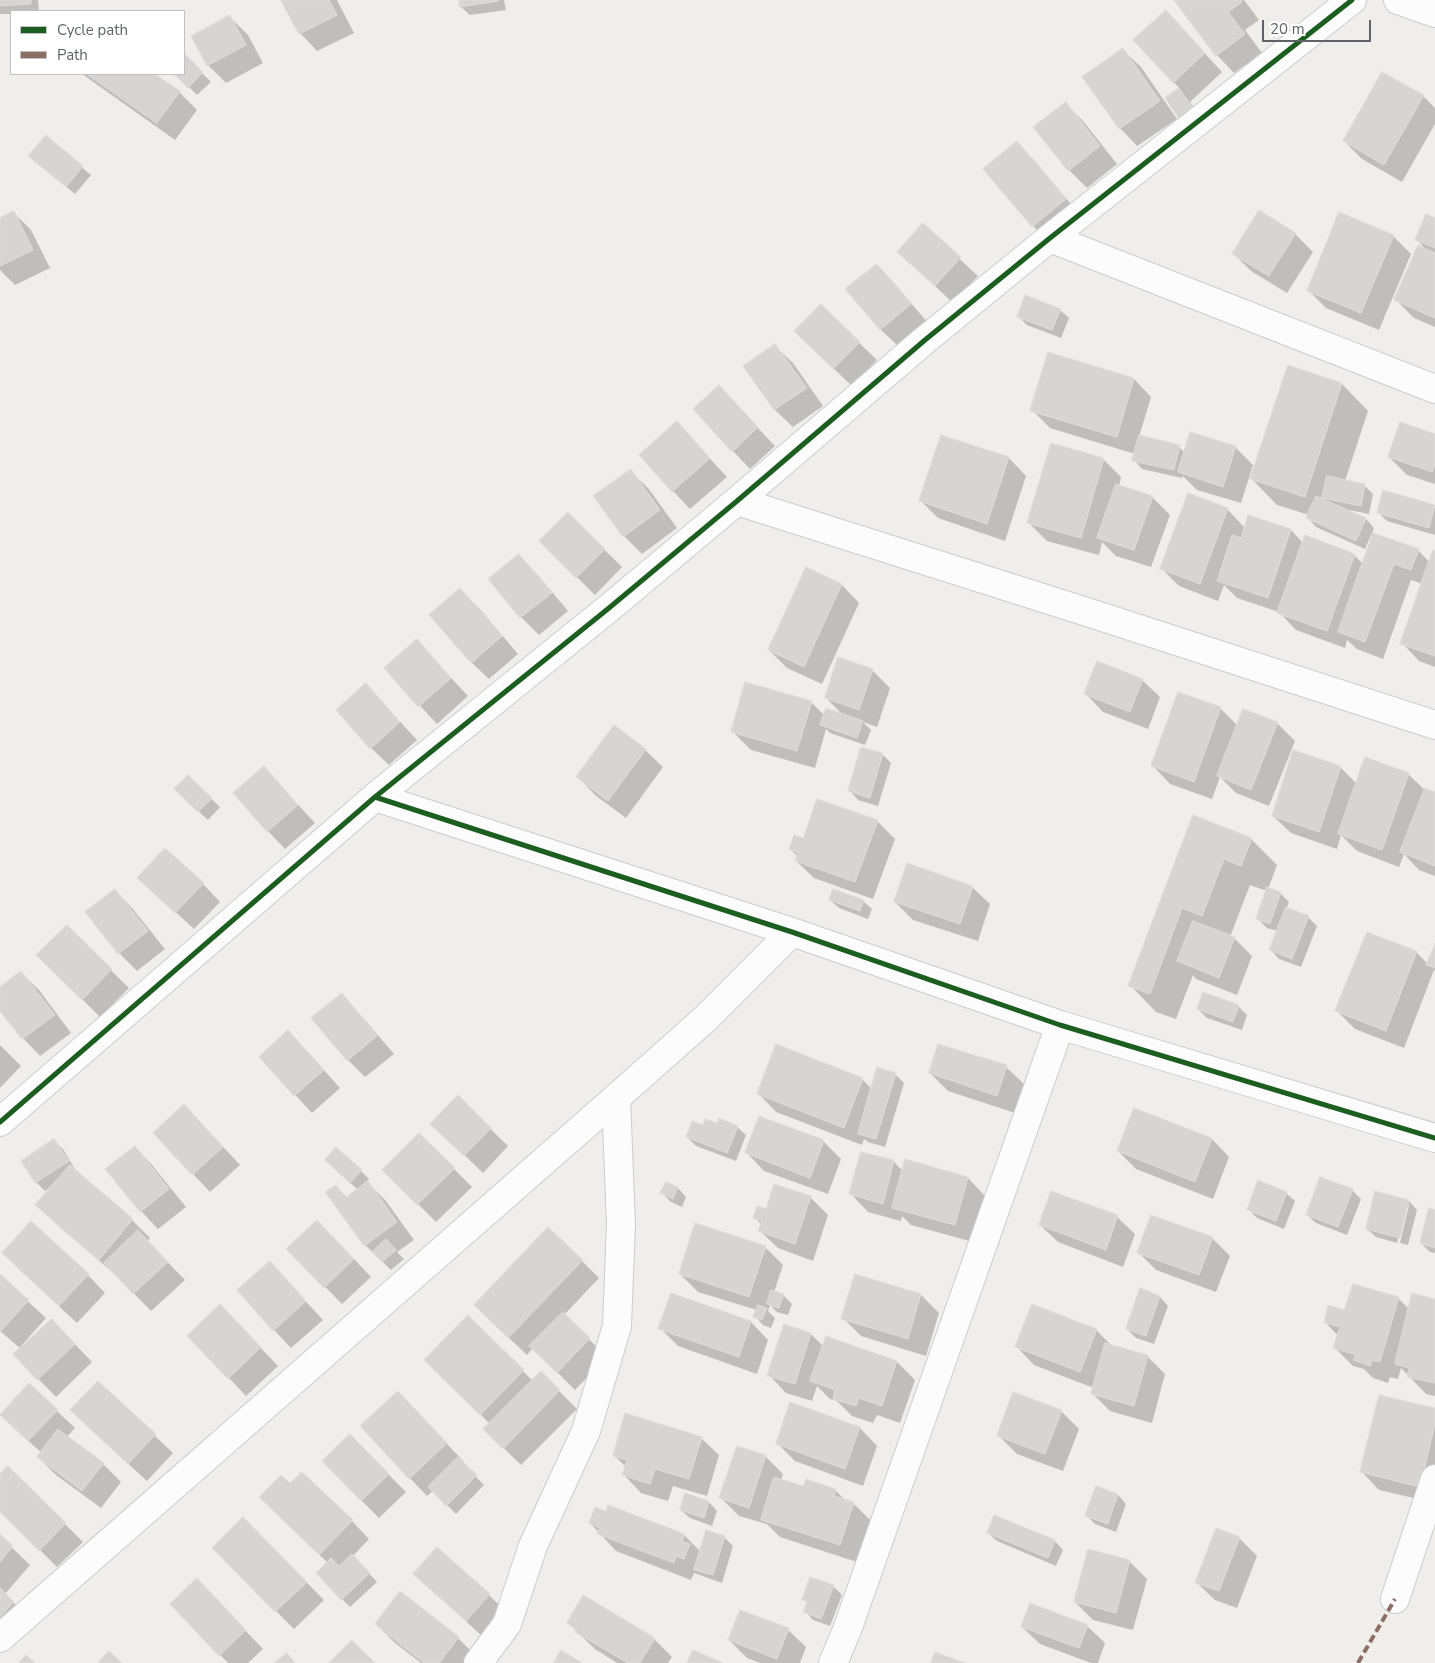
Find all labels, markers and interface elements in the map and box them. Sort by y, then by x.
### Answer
legend [10,10,185,75]
scale bar [1265,10,1374,42]
text: 20 m [1270,19,1305,39]
text: Cycle path [57,20,128,40]
text: Path [57,45,88,65]

